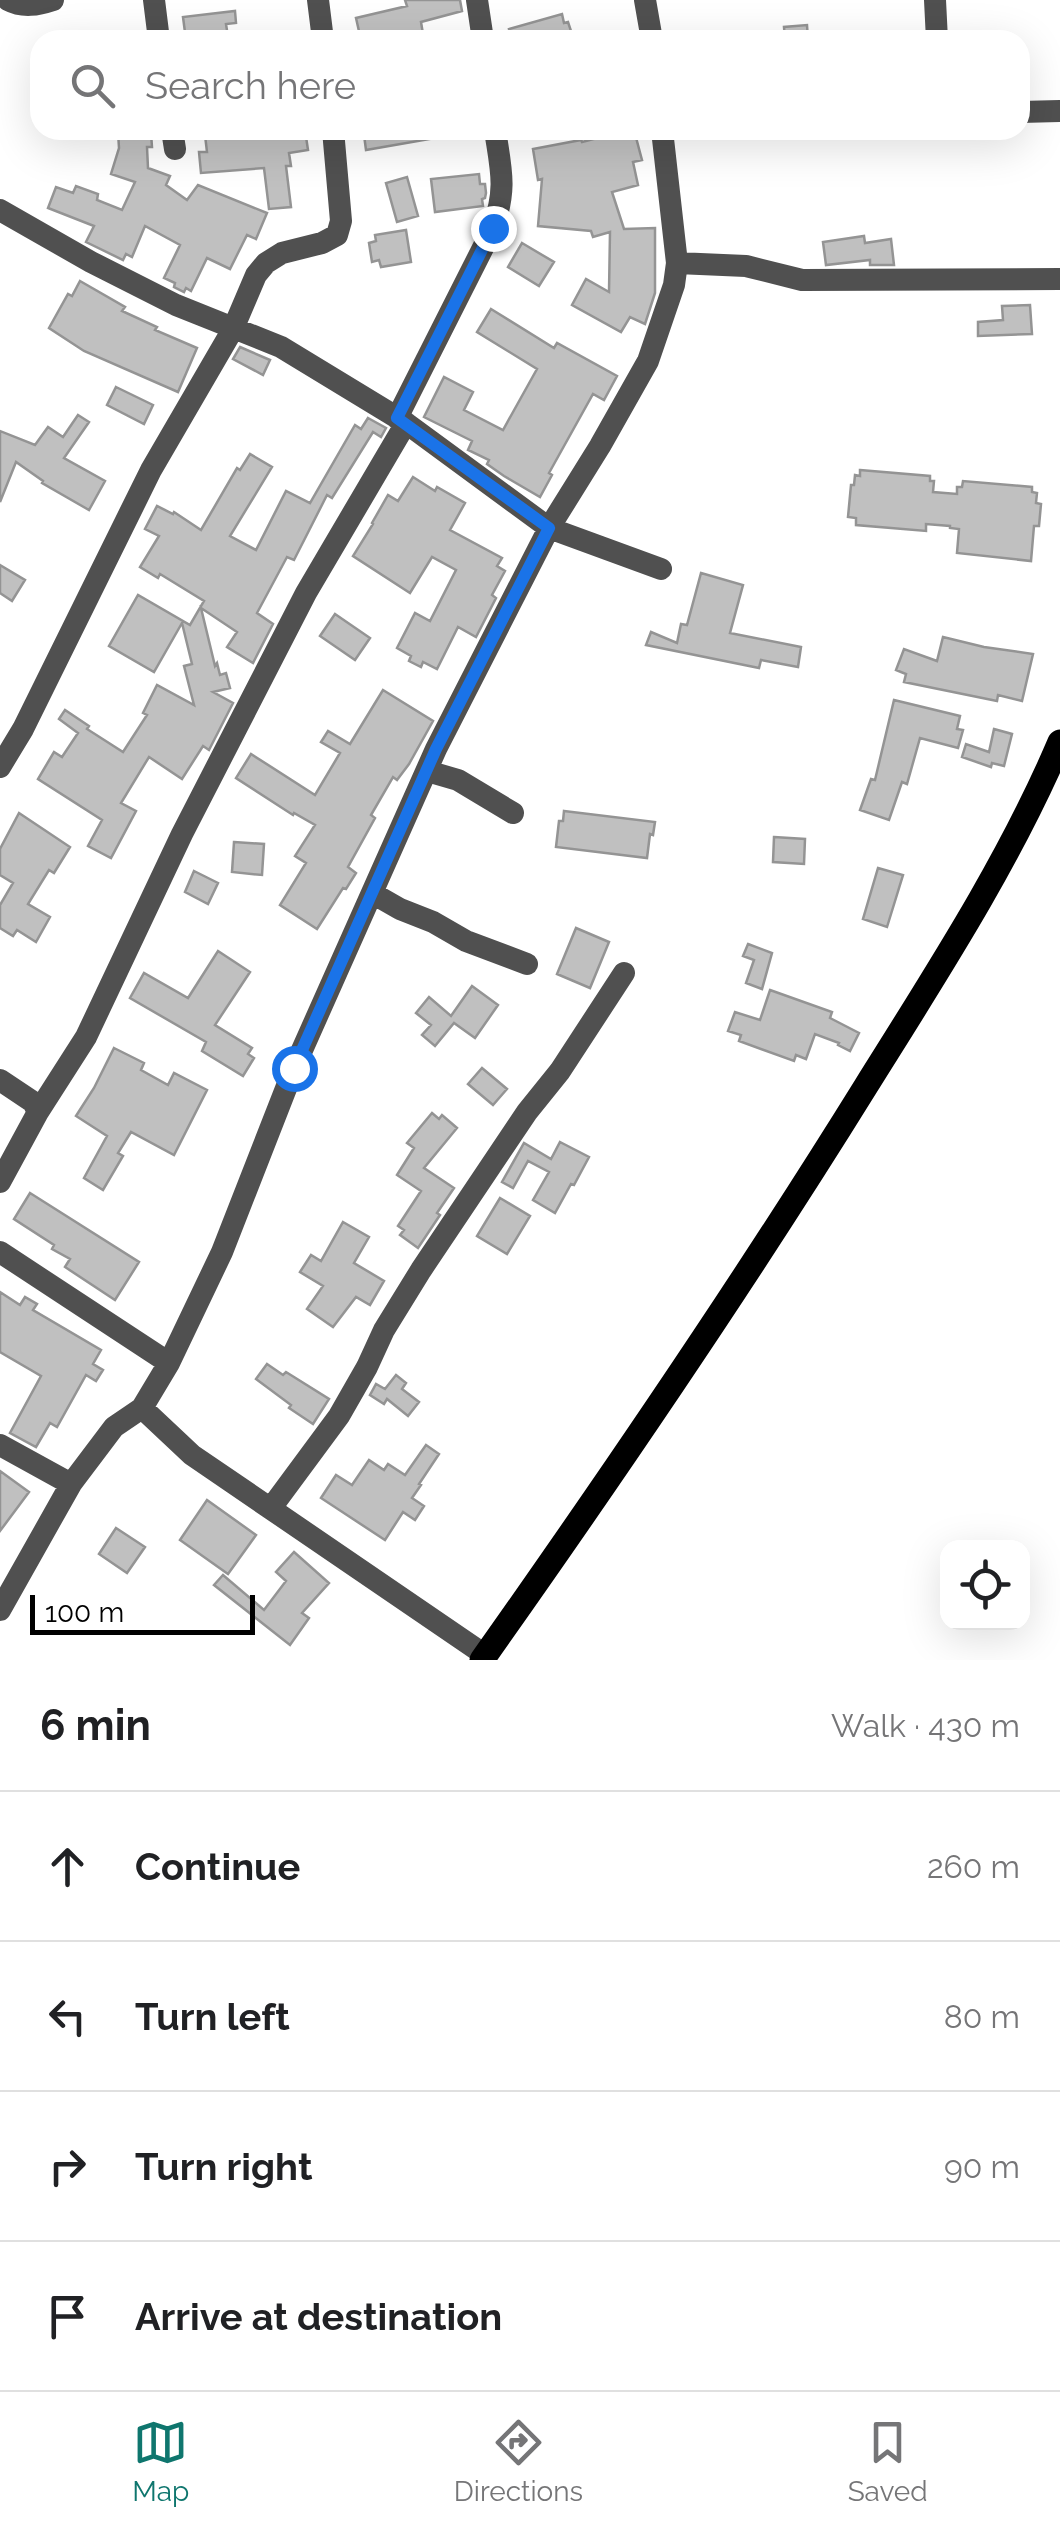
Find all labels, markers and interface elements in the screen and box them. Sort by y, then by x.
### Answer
search box [30,30,1030,140]
icon: search [65,58,120,113]
text: Search here [145,63,356,108]
route end [471,206,517,252]
route start [272,1046,318,1092]
map controls [940,1540,1030,1630]
button: locate [940,1540,1030,1630]
scale bar [30,1590,255,1634]
text: 100 m [45,1596,124,1629]
text: 6 min [40,1701,151,1750]
text: Walk · 430 m [831,1707,1020,1744]
icon: ahead [40,1839,95,1894]
text: Continue [135,1844,300,1889]
text: 260 m [927,1848,1020,1885]
icon: left [40,1989,95,2044]
text: Turn left [135,1994,290,2039]
text: 80 m [944,1998,1020,2035]
icon: right [40,2139,95,2194]
text: Turn right [135,2144,312,2189]
text: 90 m [944,2148,1020,2185]
icon: arrive [40,2289,95,2344]
text: Arrive at destination [135,2294,502,2339]
tab: Map [132,2415,189,2508]
tab: Directions [454,2415,583,2508]
tab: Saved [848,2415,928,2508]

